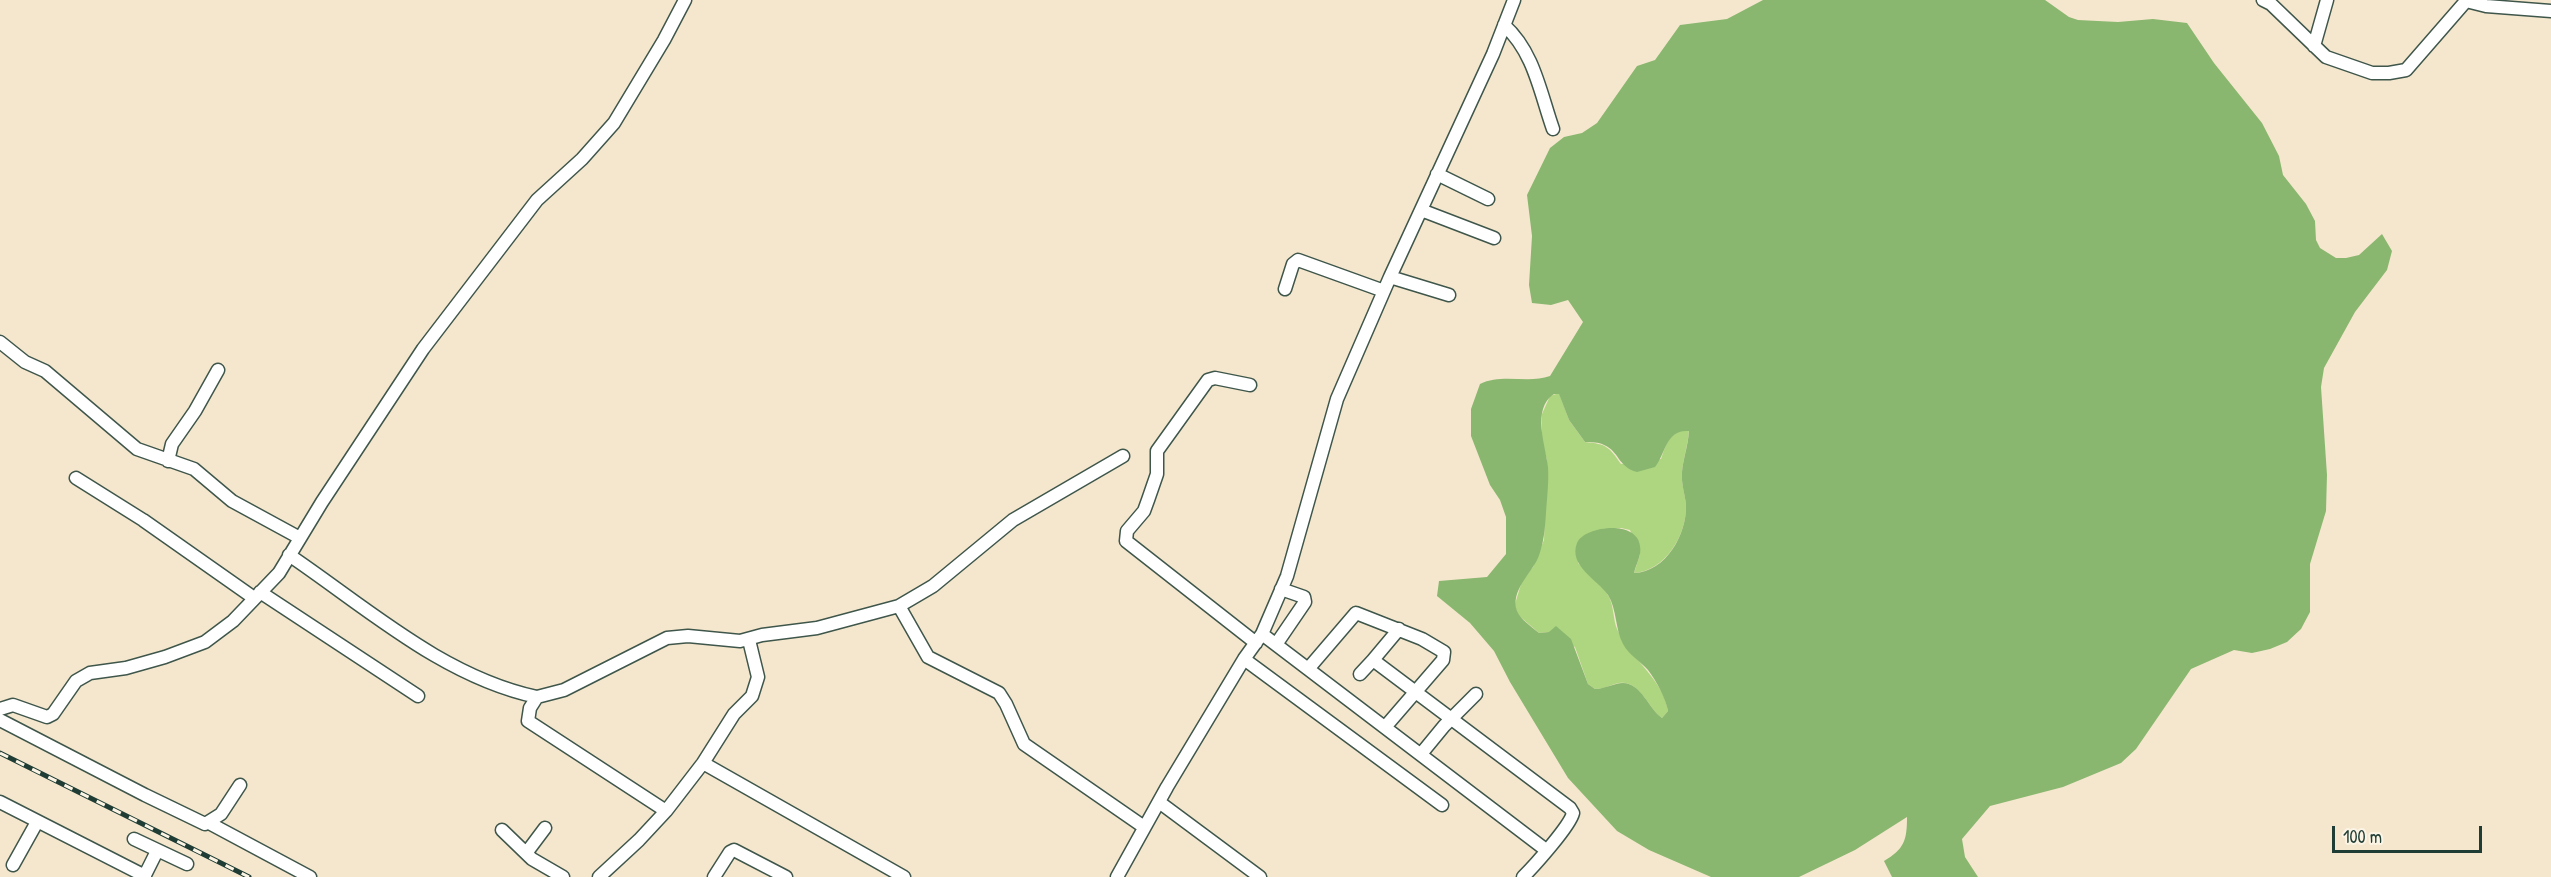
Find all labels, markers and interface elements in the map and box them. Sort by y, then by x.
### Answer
scale bar [2335,814,2485,852]
text: 100 m [2343,824,2382,849]

